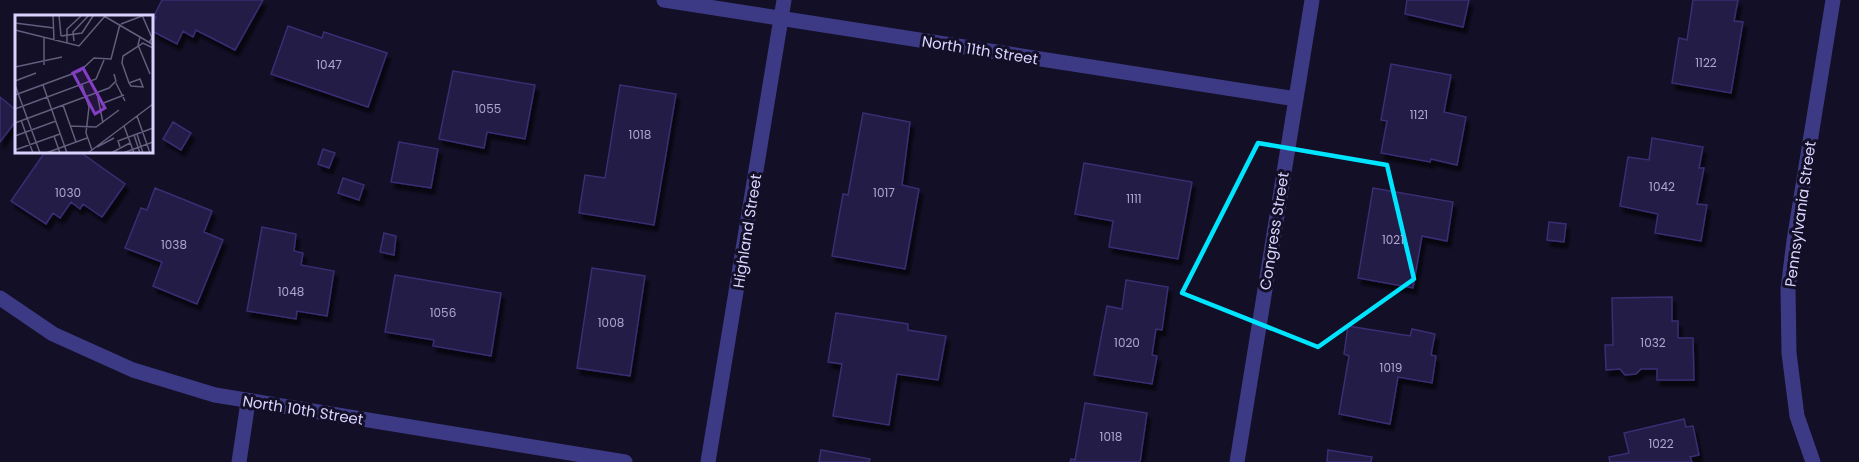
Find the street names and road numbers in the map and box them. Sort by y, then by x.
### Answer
street label: North 11th Street [920,30,1040,70]
street label: Pennsylvania Street [1779,140,1821,288]
street label: Congress Street [1254,170,1294,292]
street label: Highland Street [728,172,766,290]
street label: North 10th Street [241,390,365,430]

